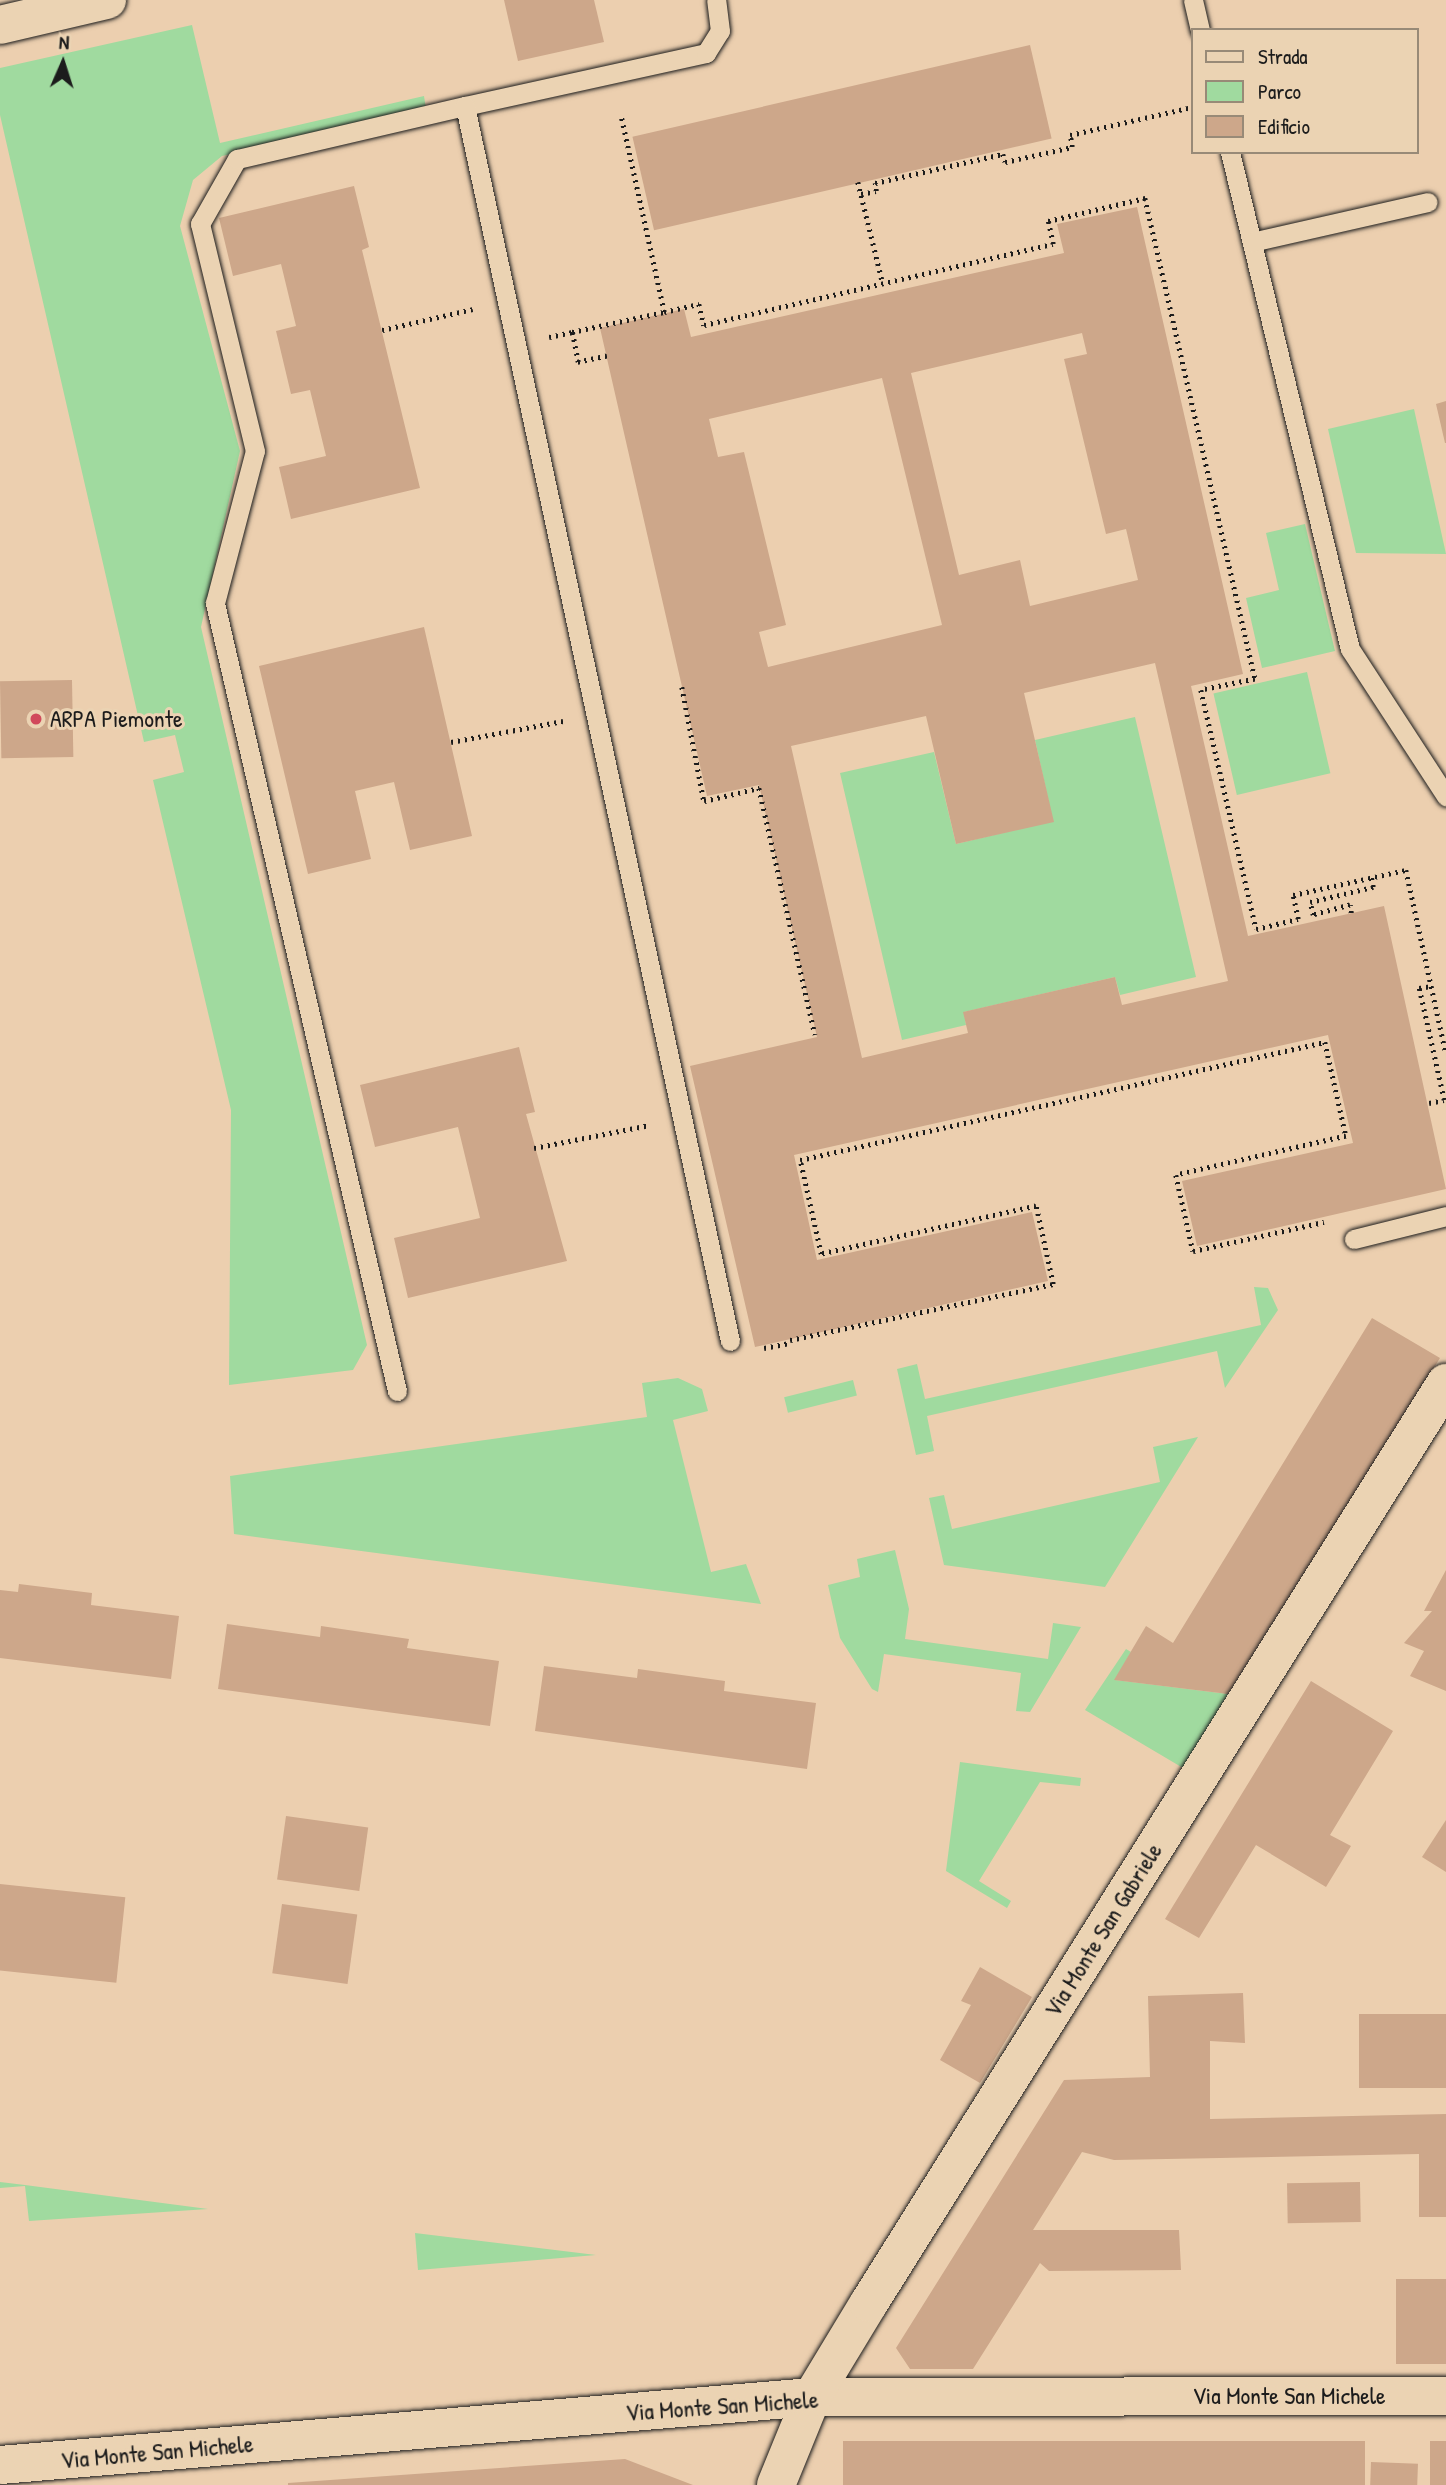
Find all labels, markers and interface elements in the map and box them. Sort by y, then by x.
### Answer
north arrow [28,28,98,98]
legend [1190,28,1418,154]
text: N [58,29,70,55]
text: Strada [1258,42,1308,71]
text: Parco [1258,77,1301,106]
text: Edificio [1258,112,1310,141]
place label: ARPA Piemonte [50,705,183,733]
marker: ARPA Piemonte [28,711,44,727]
street label: Via Monte San Gabriele [1038,1838,1168,2022]
street label: Via Monte San Michele [1192,2382,1386,2410]
street label: Via Monte San Michele [625,2385,819,2427]
street label: Via Monte San Michele [59,2429,255,2475]

